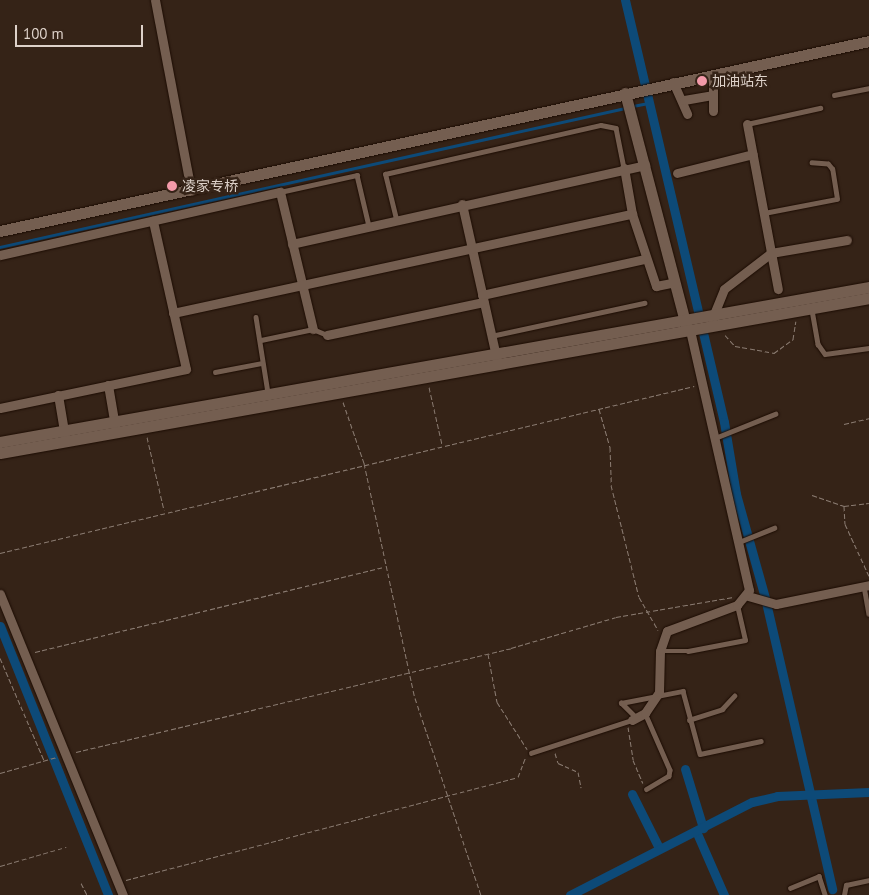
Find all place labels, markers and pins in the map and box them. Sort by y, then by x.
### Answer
place label: 加油站东 [712,73,768,89]
marker: 加油站东 [696,75,708,87]
place label: 凌家专桥 [182,178,238,194]
marker: 凌家专桥 [166,180,178,192]

